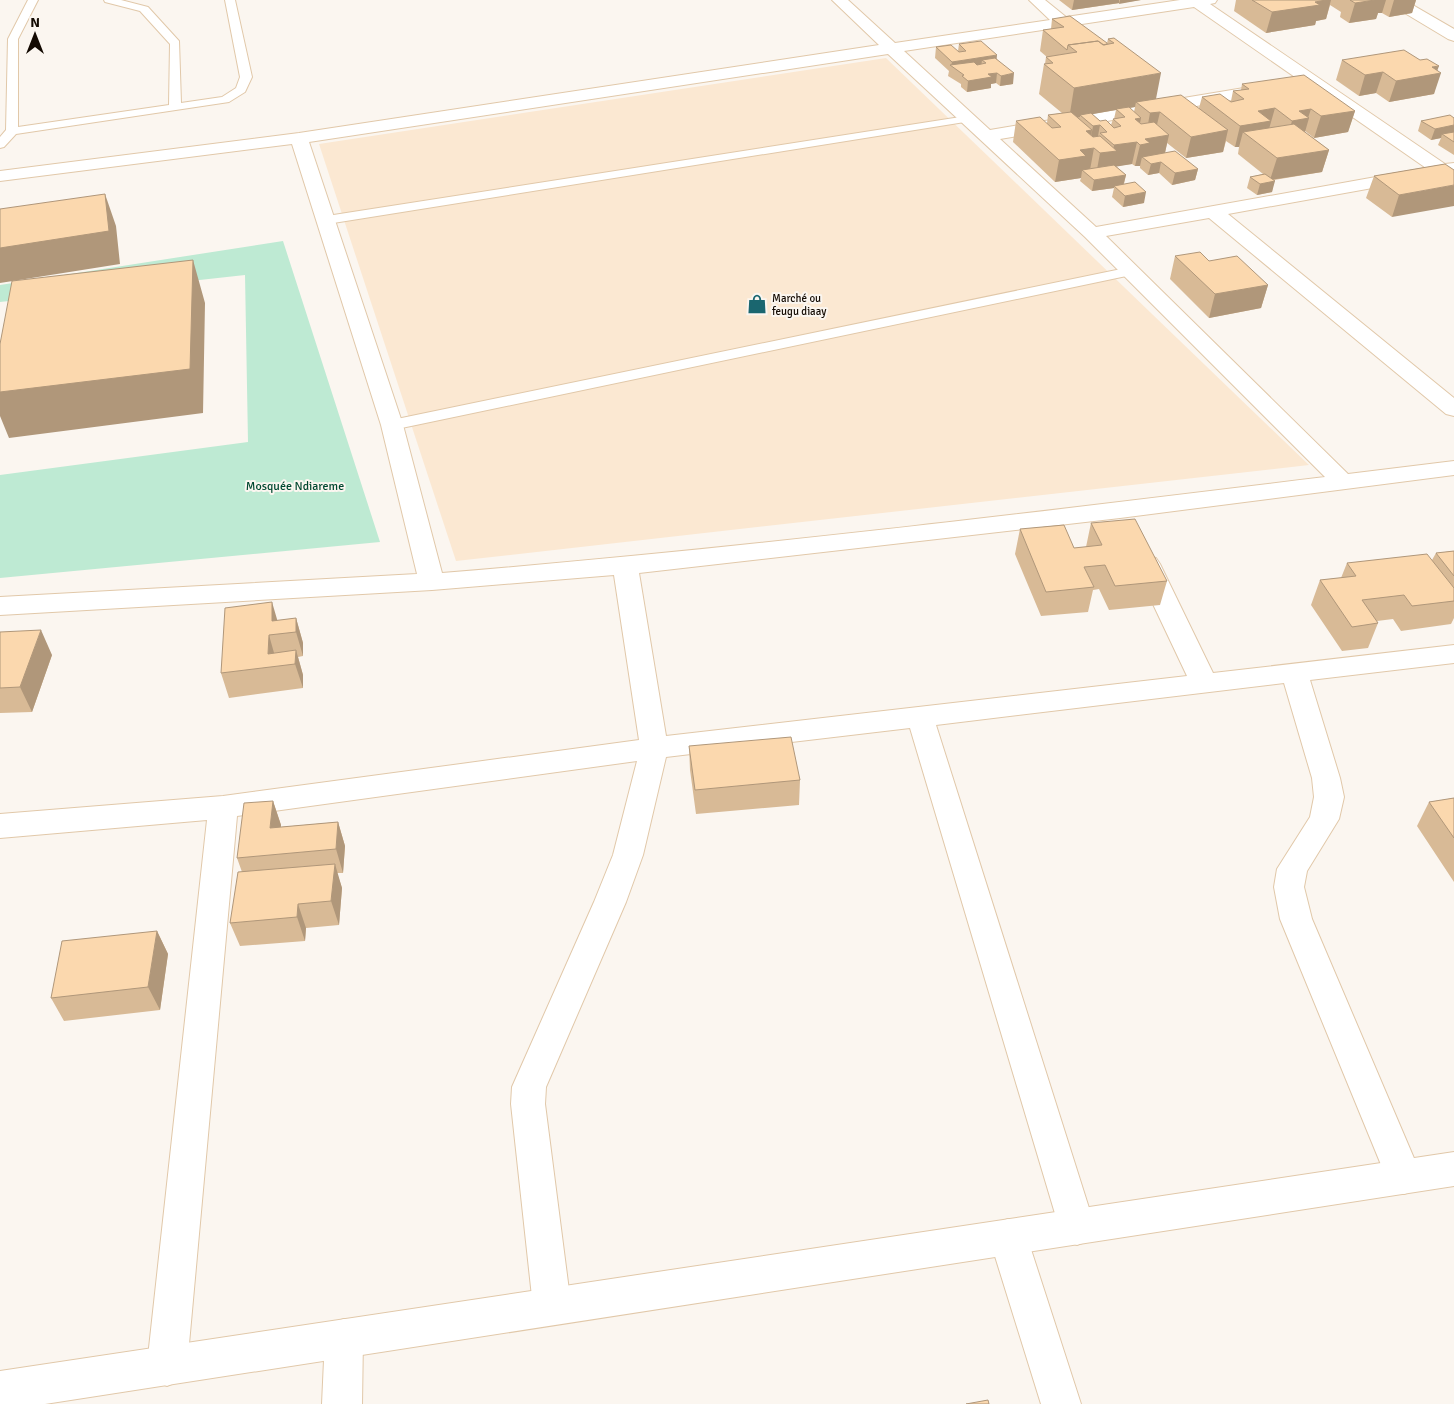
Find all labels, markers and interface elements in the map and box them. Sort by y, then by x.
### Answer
north arrow [10,10,60,60]
text: N [30,14,40,31]
place label: Marché ou feugu diaay [772,292,827,318]
shop icon: Marché ou feugu diaay [746,293,768,315]
park label: Mosquée Ndiareme [246,479,344,494]

